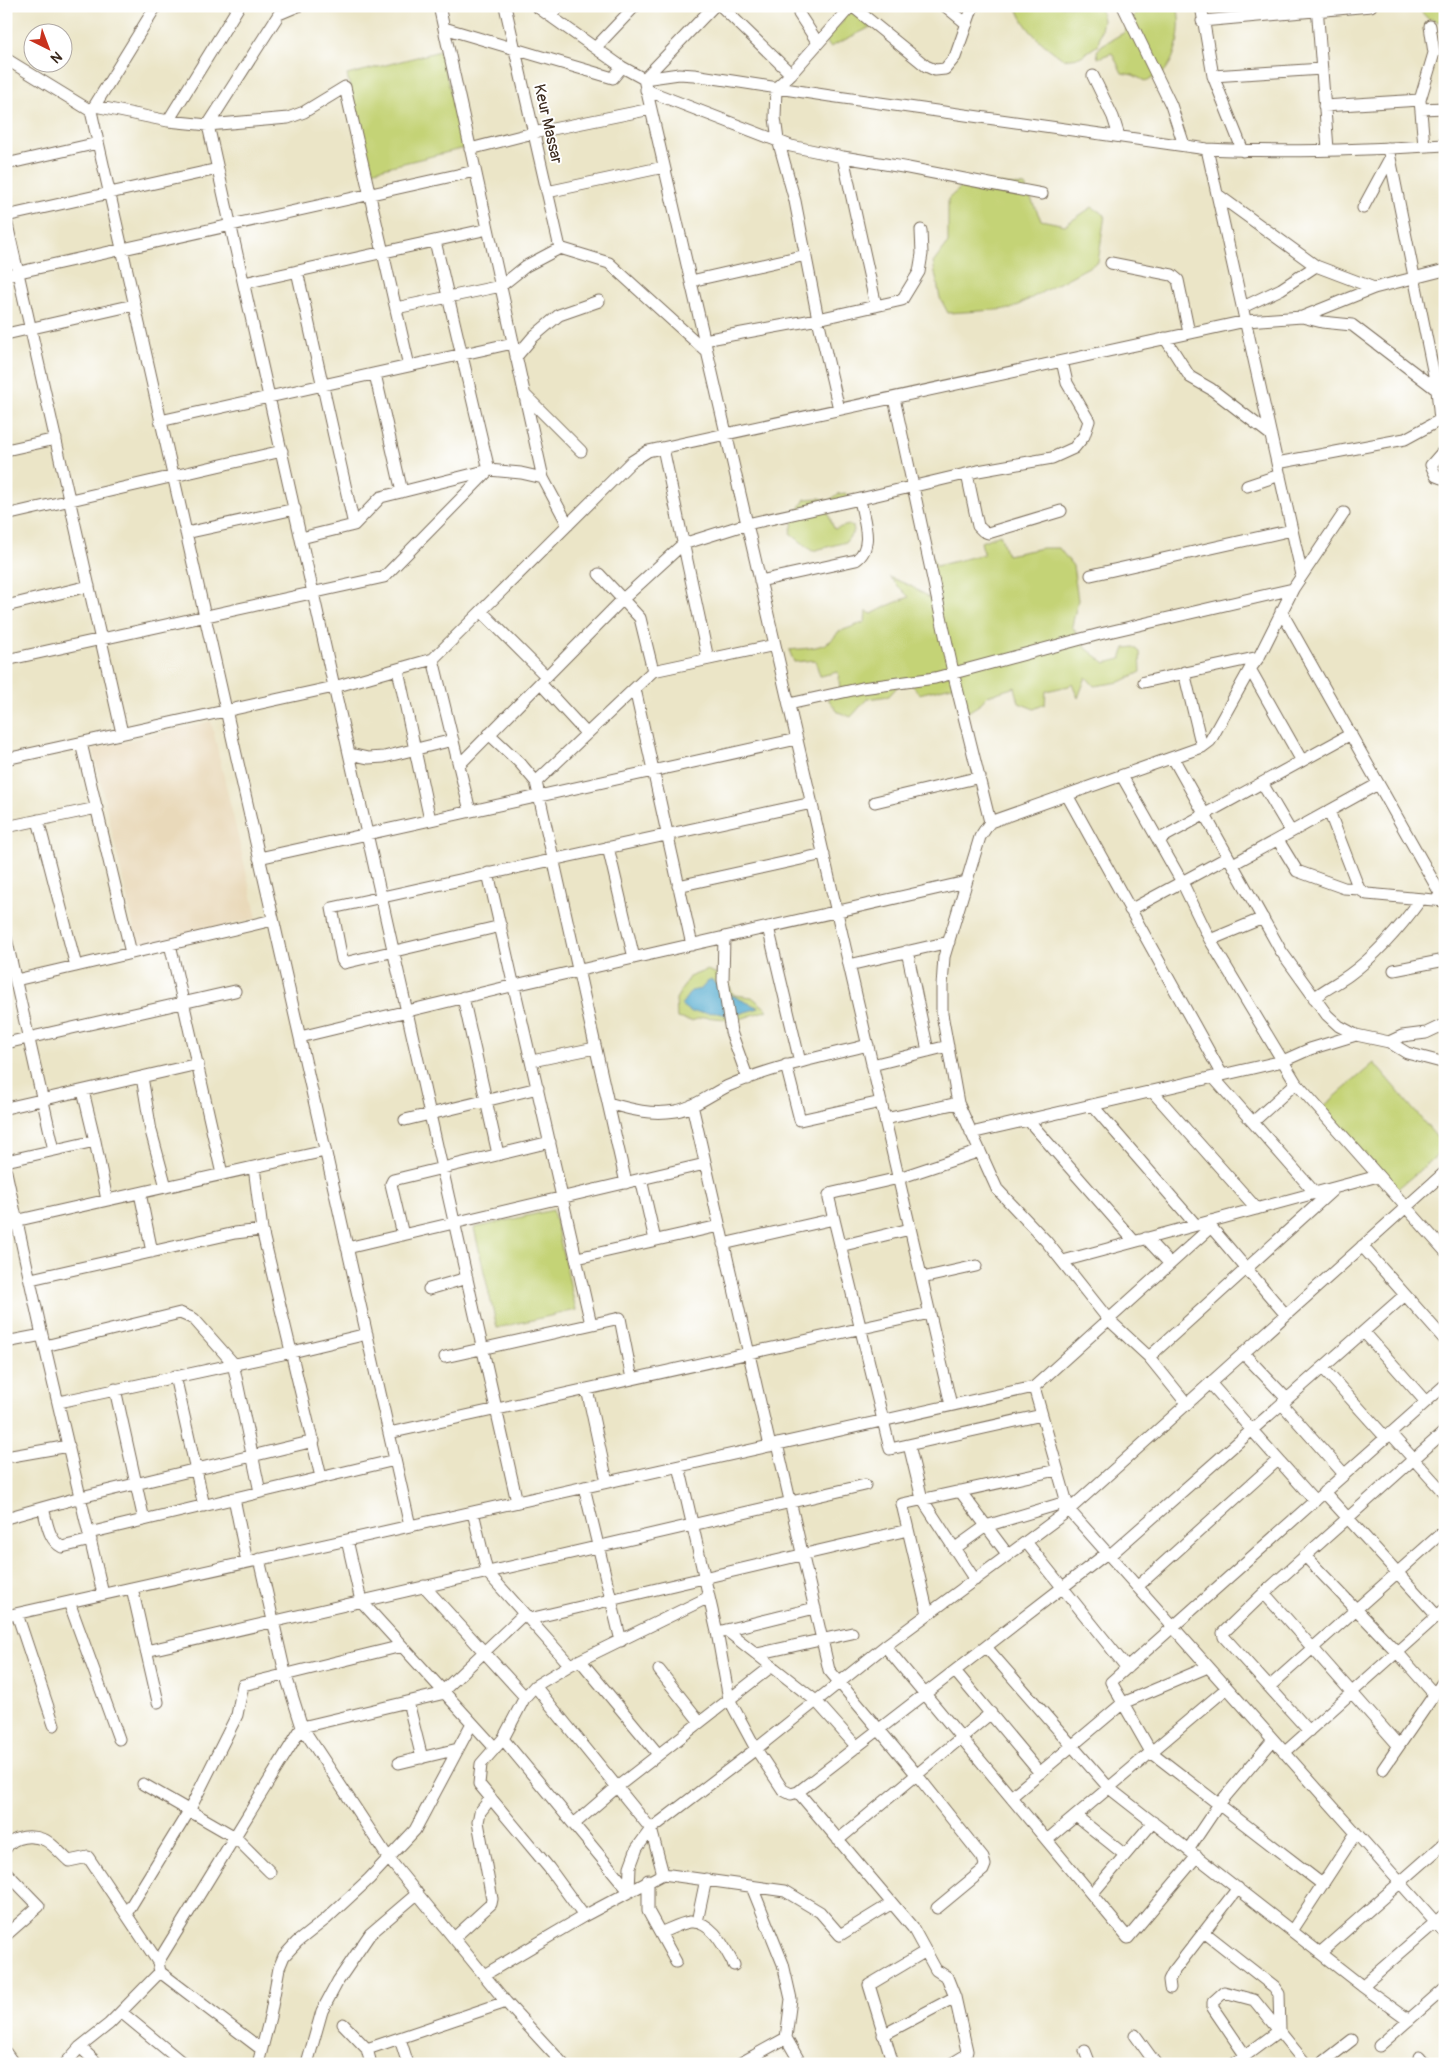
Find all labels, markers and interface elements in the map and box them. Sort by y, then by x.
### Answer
north arrow [22,22,72,72]
text: N [47,48,66,67]
street label: Keur Massar [529,82,567,166]

